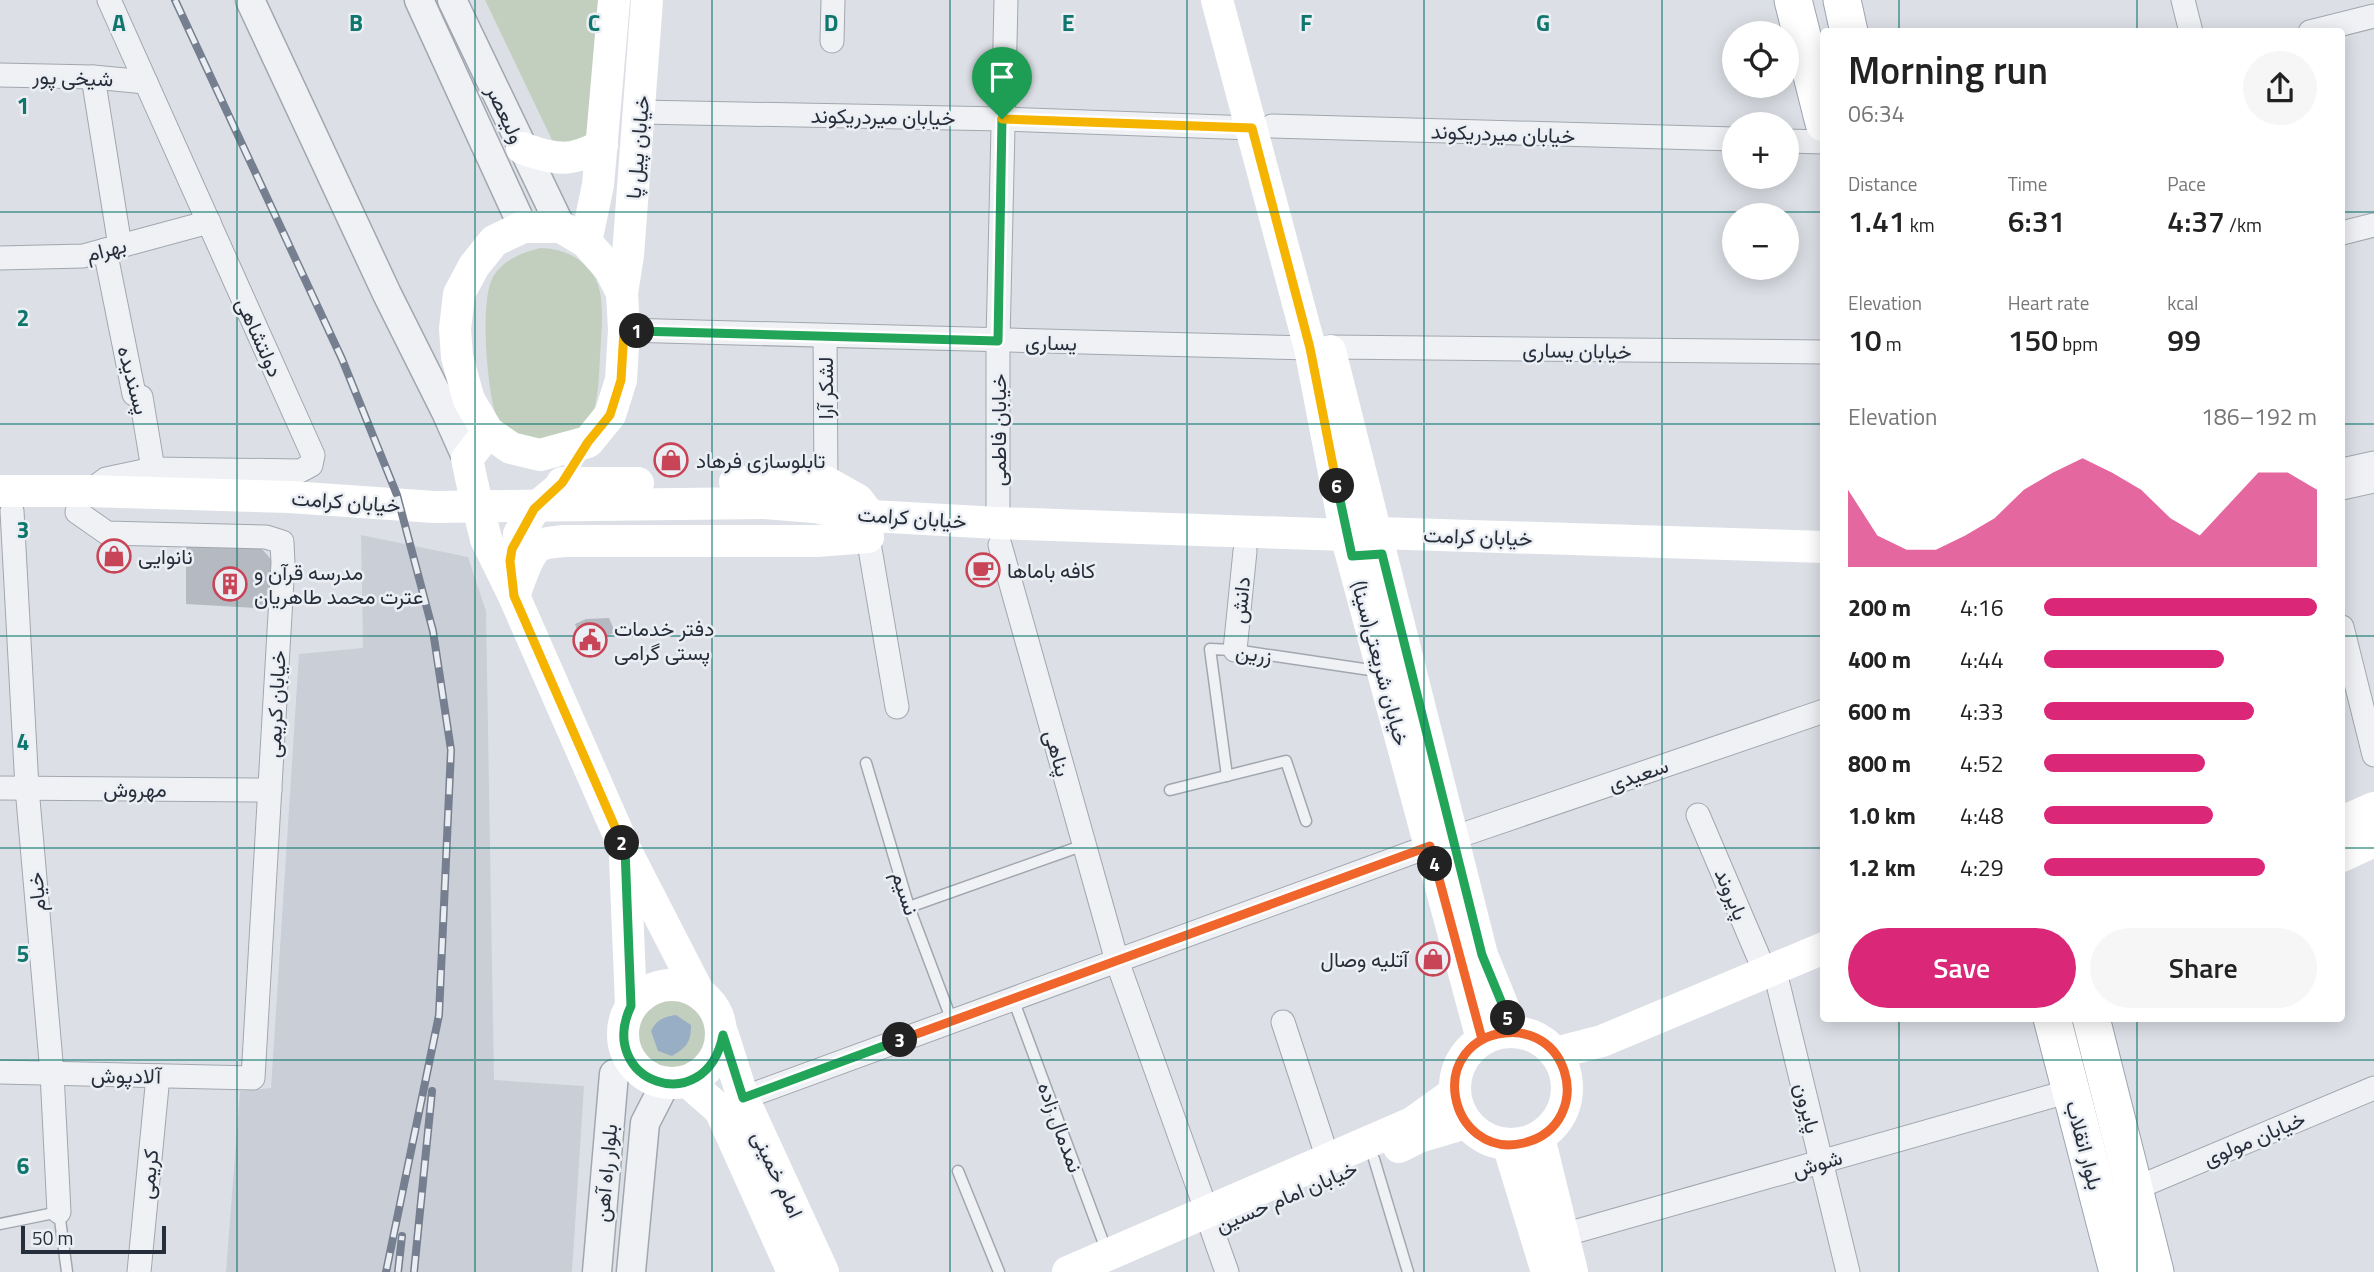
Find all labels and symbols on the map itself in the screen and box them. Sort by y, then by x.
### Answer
text: A [112,5,126,40]
text: B [349,5,363,40]
text: C [588,5,600,40]
text: D [824,5,838,40]
text: E [1062,5,1074,40]
text: F [1300,5,1312,40]
text: G [1536,5,1550,40]
pin [972,47,1032,119]
street label: شیخی پور [31,60,114,94]
street label: ولیعصر [478,79,533,148]
text: 1 [17,88,29,123]
street label: خیابان پیل پا [617,94,657,200]
street label: خیابان میردریکوند [810,99,956,133]
street label: خیابان میردریکوند [1430,114,1576,152]
street label: بهرام [82,229,130,269]
street label: دولتشاهی [228,292,292,382]
text: 2 [17,300,29,335]
pin: 1 [620,314,654,348]
street label: یساری [1025,326,1077,358]
street label: خیابان یساری [1522,333,1632,367]
street label: پسندیده [109,342,159,418]
street label: لشکر آرا [809,357,841,419]
street label: خیابان فاطمی [982,374,1014,486]
shop icon: تابلوسازی فرهاد [652,441,690,479]
place label: تابلوسازی فرهاد [696,444,826,476]
pin: 6 [1320,468,1354,504]
street label: خیابان کرامت [290,481,402,521]
street label: خیابان کرامت [856,497,968,537]
text: 3 [17,512,29,547]
street label: خیابان کرامت [1423,518,1533,554]
shop icon: نانوایی [95,537,133,575]
place label: نانوایی [138,540,193,572]
cafe icon: کافه باماها [964,551,1002,589]
place label: کافه باماها [1007,554,1095,586]
place label: مدرسه قرآن و عترت محمد طاهریان [254,556,423,612]
building icon: مدرسه قرآن و عترت محمد طاهریان [211,565,249,603]
street label: دانش [1222,575,1258,625]
street label: خیابان شریعتی(سینا) [1344,577,1418,749]
place label: دفتر خدمات پستی گرامی [614,612,714,668]
public building icon: دفتر خدمات پستی گرامی [571,621,609,659]
street label: زرین [1234,635,1274,671]
street label: خیابان کریمی [256,649,294,759]
text: 4 [17,724,29,759]
street label: پناهی [1036,726,1080,780]
street label: سعیدی [1603,749,1673,799]
street label: مهروش [103,773,167,805]
pin: 2 [604,826,640,860]
pin: 4 [1418,846,1452,882]
street label: پایروند [1707,863,1757,925]
street label: نسیم [884,867,928,919]
street label: خیام [18,871,54,913]
text: 5 [17,936,29,971]
shop icon: آتلیه وصال [1414,940,1452,978]
place label: آتلیه وصال [1321,943,1410,975]
pin: 5 [1490,1000,1526,1036]
pin: 3 [883,1023,918,1058]
street label: آلادپوش [91,1058,163,1092]
street label: نمدمال زاده [1030,1077,1092,1177]
street label: پایرون [1786,1080,1830,1136]
street label: بلوار انقلاب [2058,1097,2112,1193]
street label: خیابان مولوی [2198,1102,2310,1174]
street label: بلوار راه آهن [585,1123,625,1223]
street label: امام خمینی [744,1125,812,1223]
street label: شوش [1788,1141,1846,1185]
street label: کریمی [129,1147,167,1201]
text: 6 [17,1148,30,1183]
street label: خیابان امام حسین [1210,1152,1362,1240]
scale bar [21,1223,166,1255]

